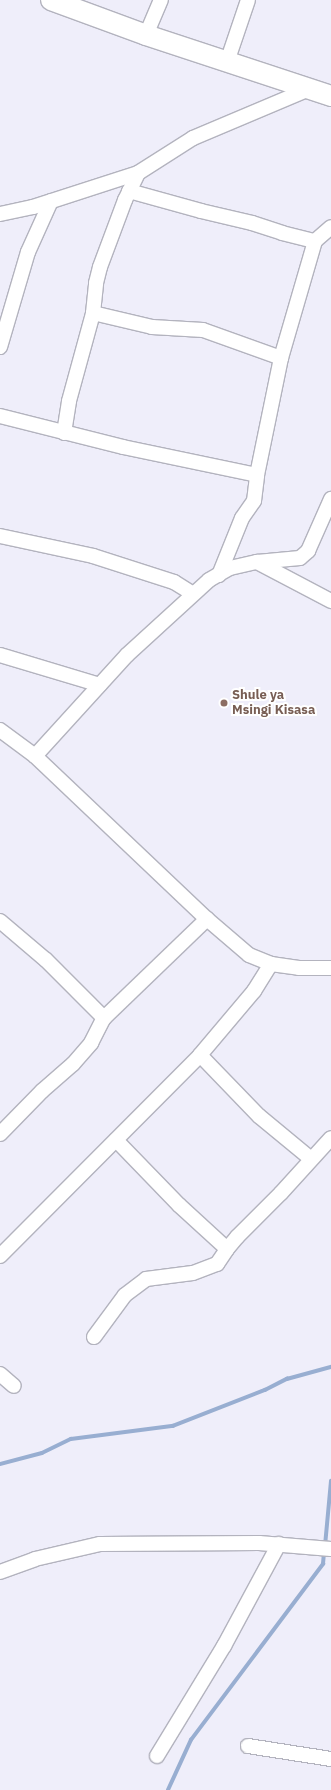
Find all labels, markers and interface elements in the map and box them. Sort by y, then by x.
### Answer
place label: Shule ya Msingi Kisasa [232,688,315,719]
marker: Shule ya Msingi Kisasa [219,698,229,708]

